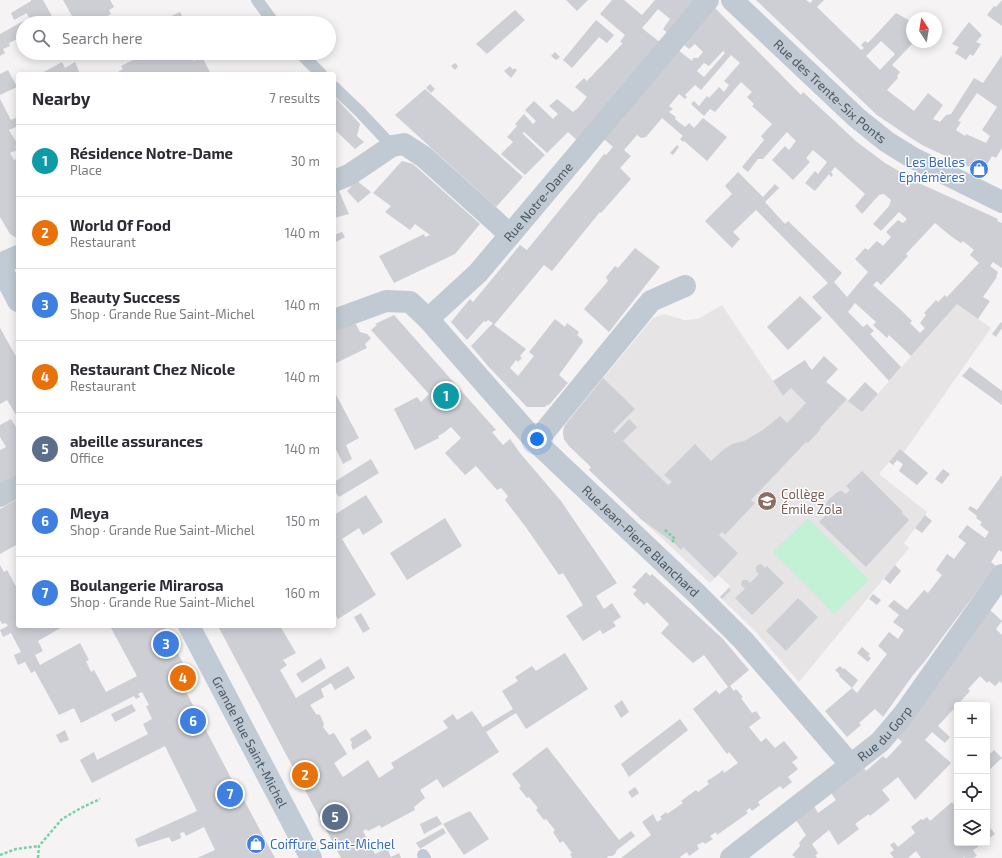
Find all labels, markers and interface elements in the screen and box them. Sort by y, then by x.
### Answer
north arrow [906,12,942,48]
search box [16,16,336,60]
icon: search [30,27,52,49]
text: Search here [62,29,143,47]
street label: Rue des Trente-Six Ponts [770,36,890,146]
text: Nearby [32,88,90,108]
text: 7 results [269,90,320,106]
text: Résidence Notre-Dame [70,144,233,162]
text: 1 [42,153,48,169]
text: 30 m [291,153,320,169]
place label: Les Belles Ephémères [899,154,965,185]
shop icon: Les Belles Ephémères [968,158,990,180]
street label: Rue Notre-Dame [500,159,576,245]
text: Place [70,162,102,178]
text: World Of Food [70,216,171,234]
text: 2 [41,225,49,241]
text: 140 m [285,225,320,241]
text: Restaurant [70,234,136,250]
text: Beauty Success [70,288,180,306]
text: 3 [41,297,49,313]
text: 140 m [285,297,320,313]
text: Shop · Grande Rue Saint-Michel [70,306,255,322]
text: Restaurant Chez Nicole [70,360,235,378]
text: 4 [41,369,49,385]
text: 140 m [285,369,320,385]
text: Restaurant [70,378,136,394]
pin: 1 [433,381,459,411]
your location [527,429,547,449]
text: abeille assurances [70,432,203,450]
text: 5 [41,441,49,457]
text: 140 m [285,441,320,457]
text: Office [70,450,104,466]
street label: Rue Jean-Pierre Blanchard [579,482,703,600]
place label: Collège Émile Zola [781,486,842,517]
school or university icon: Collège Émile Zola [756,490,778,512]
text: Meya [70,504,109,522]
text: 6 [41,513,49,529]
text: 150 m [286,513,320,529]
text: Shop · Grande Rue Saint-Michel [70,522,255,538]
text: Boulangerie Mirarosa [70,576,224,594]
text: 7 [42,585,48,601]
text: 160 m [285,585,320,601]
text: Shop · Grande Rue Saint-Michel [70,594,255,610]
pin: 3 [153,629,179,659]
pin: 4 [170,663,196,693]
street label: Grande Rue Saint-Michel [209,674,291,810]
map controls [954,702,990,846]
button: + [954,702,990,738]
street label: Rue du Gorp [854,703,915,765]
pin: 6 [180,706,206,736]
button: − [954,738,990,774]
pin: 2 [292,760,318,790]
button: locate [954,774,990,810]
pin: 7 [217,779,243,809]
pin: 5 [322,802,348,832]
button: layers [954,810,990,846]
shop icon: Coiffure Saint-Michel [245,833,267,855]
place label: Coiffure Saint-Michel [270,836,395,852]

